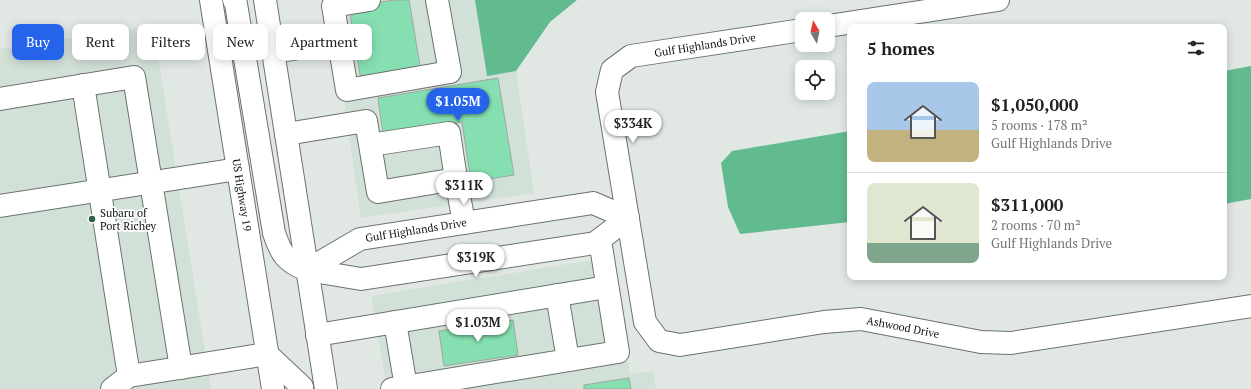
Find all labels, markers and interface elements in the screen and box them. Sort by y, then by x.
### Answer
north arrow [795,12,835,52]
map controls [795,12,835,100]
chip: Buy [12,24,64,60]
chip: Rent [72,24,129,60]
chip: Filters [137,24,205,60]
chip: New [213,24,268,60]
chip: Apartment [276,24,372,60]
street label: Gulf Highlands Drive [653,30,757,60]
text: 5 homes [867,37,935,60]
icon: filters [1185,37,1207,59]
button: locate [795,60,835,100]
pin: $1.05M [425,88,491,122]
text: $1.05M [435,92,481,110]
text: $1,050,000 [991,93,1078,116]
icon: home [899,98,947,146]
pin: $334K [605,110,661,144]
text: $334K [614,114,652,132]
text: 5 rooms · 178 m² [991,116,1088,134]
text: Gulf Highlands Drive [991,134,1112,152]
street label: US Highway 19 [229,158,255,232]
pin: $311K [436,172,492,206]
text: $311K [445,176,483,194]
text: $311,000 [991,193,1063,216]
icon: home [899,199,947,247]
place label: Subaru of Port Richey [100,206,157,233]
marker: Subaru of Port Richey [87,214,97,224]
street label: Gulf Highlands Drive [364,215,468,245]
text: 2 rooms · 70 m² [991,216,1081,234]
text: Gulf Highlands Drive [991,234,1112,252]
pin: $319K [448,244,504,278]
text: $319K [457,248,495,266]
pin: $1.03M [445,309,511,343]
text: $1.03M [455,313,501,331]
street label: Ashwood Drive [865,313,941,341]

